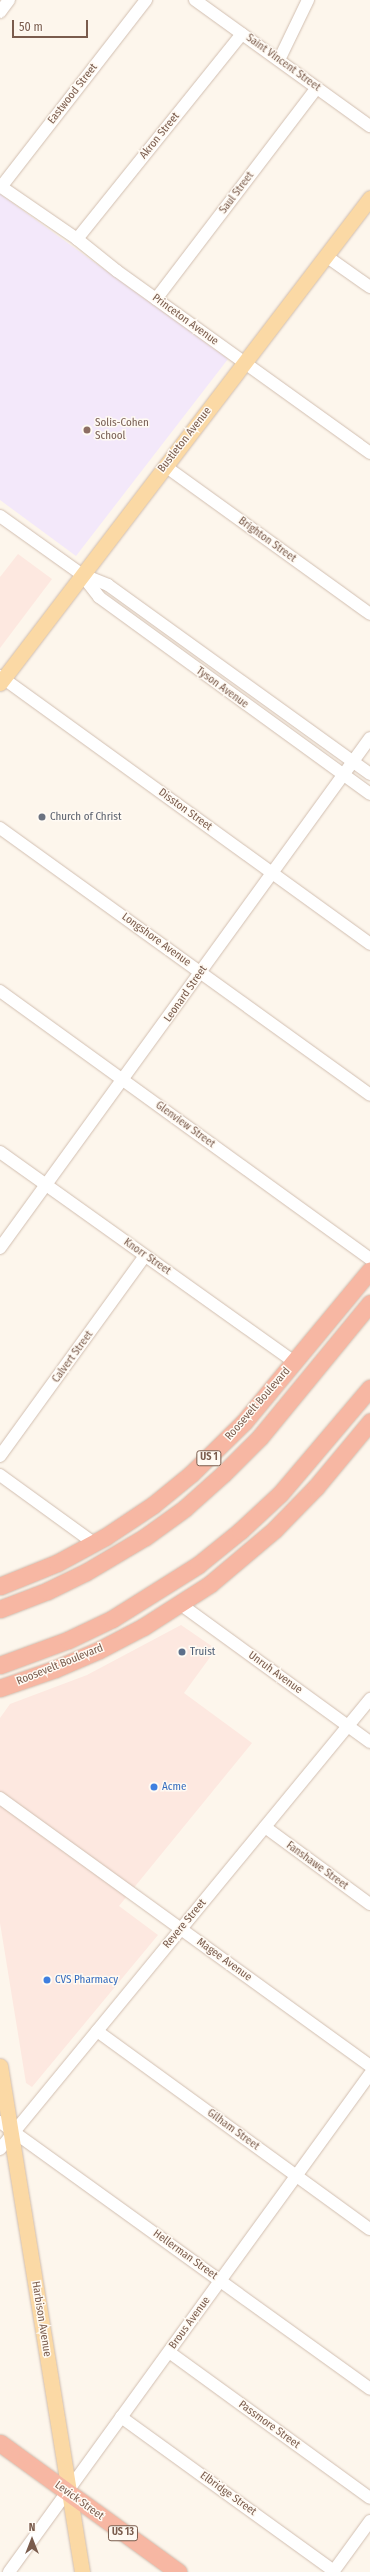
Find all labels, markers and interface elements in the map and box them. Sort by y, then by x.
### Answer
scale bar [14,12,90,38]
text: 50 m [19,20,43,34]
street label: Saint Vincent Street [243,32,323,94]
street label: Eastwood Street [45,61,101,127]
street label: Akron Street [137,110,183,162]
street label: Saul Street [217,169,257,217]
street label: Princeton Avenue [149,292,221,348]
street label: Bustleton Avenue [156,405,214,475]
place label: Solis-Cohen School [95,417,149,443]
marker: Solis-Cohen School [82,425,92,435]
street label: Brighton Street [236,515,298,565]
street label: Tyson Avenue [193,665,251,711]
street label: Disston Street [156,786,214,834]
place label: Church of Christ [50,810,122,824]
marker: Church of Christ [37,812,47,822]
street label: Longshore Avenue [119,911,193,969]
street label: Leonard Street [162,963,210,1025]
street label: Glenview Street [153,1099,217,1151]
street label: Knorr Street [121,1236,173,1278]
street label: Calvert Street [50,1328,96,1386]
street label: Roosevelt Boulevard [223,1365,293,1443]
road number: US 1 [196,1450,222,1466]
street label: Roosevelt Boulevard [15,1642,105,1688]
place label: Truist [190,1645,215,1659]
marker: Truist [177,1647,187,1657]
street label: Unruh Avenue [246,1649,304,1697]
place label: Acme [162,1780,186,1794]
marker: Acme [149,1782,159,1792]
street label: Fanshawe Street [283,1839,351,1893]
street label: Revere Street [161,1897,209,1951]
street label: Magee Avenue [194,1936,254,1984]
place label: CVS Pharmacy [55,1973,118,1987]
marker: CVS Pharmacy [42,1975,52,1985]
street label: Gilham Street [204,2107,262,2153]
street label: Hellerman Street [150,2227,220,2283]
street label: Harbison Avenue [29,2280,53,2358]
street label: Brous Avenue [167,2294,213,2352]
street label: Passmore Street [236,2398,302,2452]
street label: Elbridge Street [197,2469,259,2519]
street label: Levick Street [52,2479,106,2523]
north arrow [12,2520,52,2560]
text: N [29,2521,35,2534]
road number: US 13 [107,2525,139,2541]

